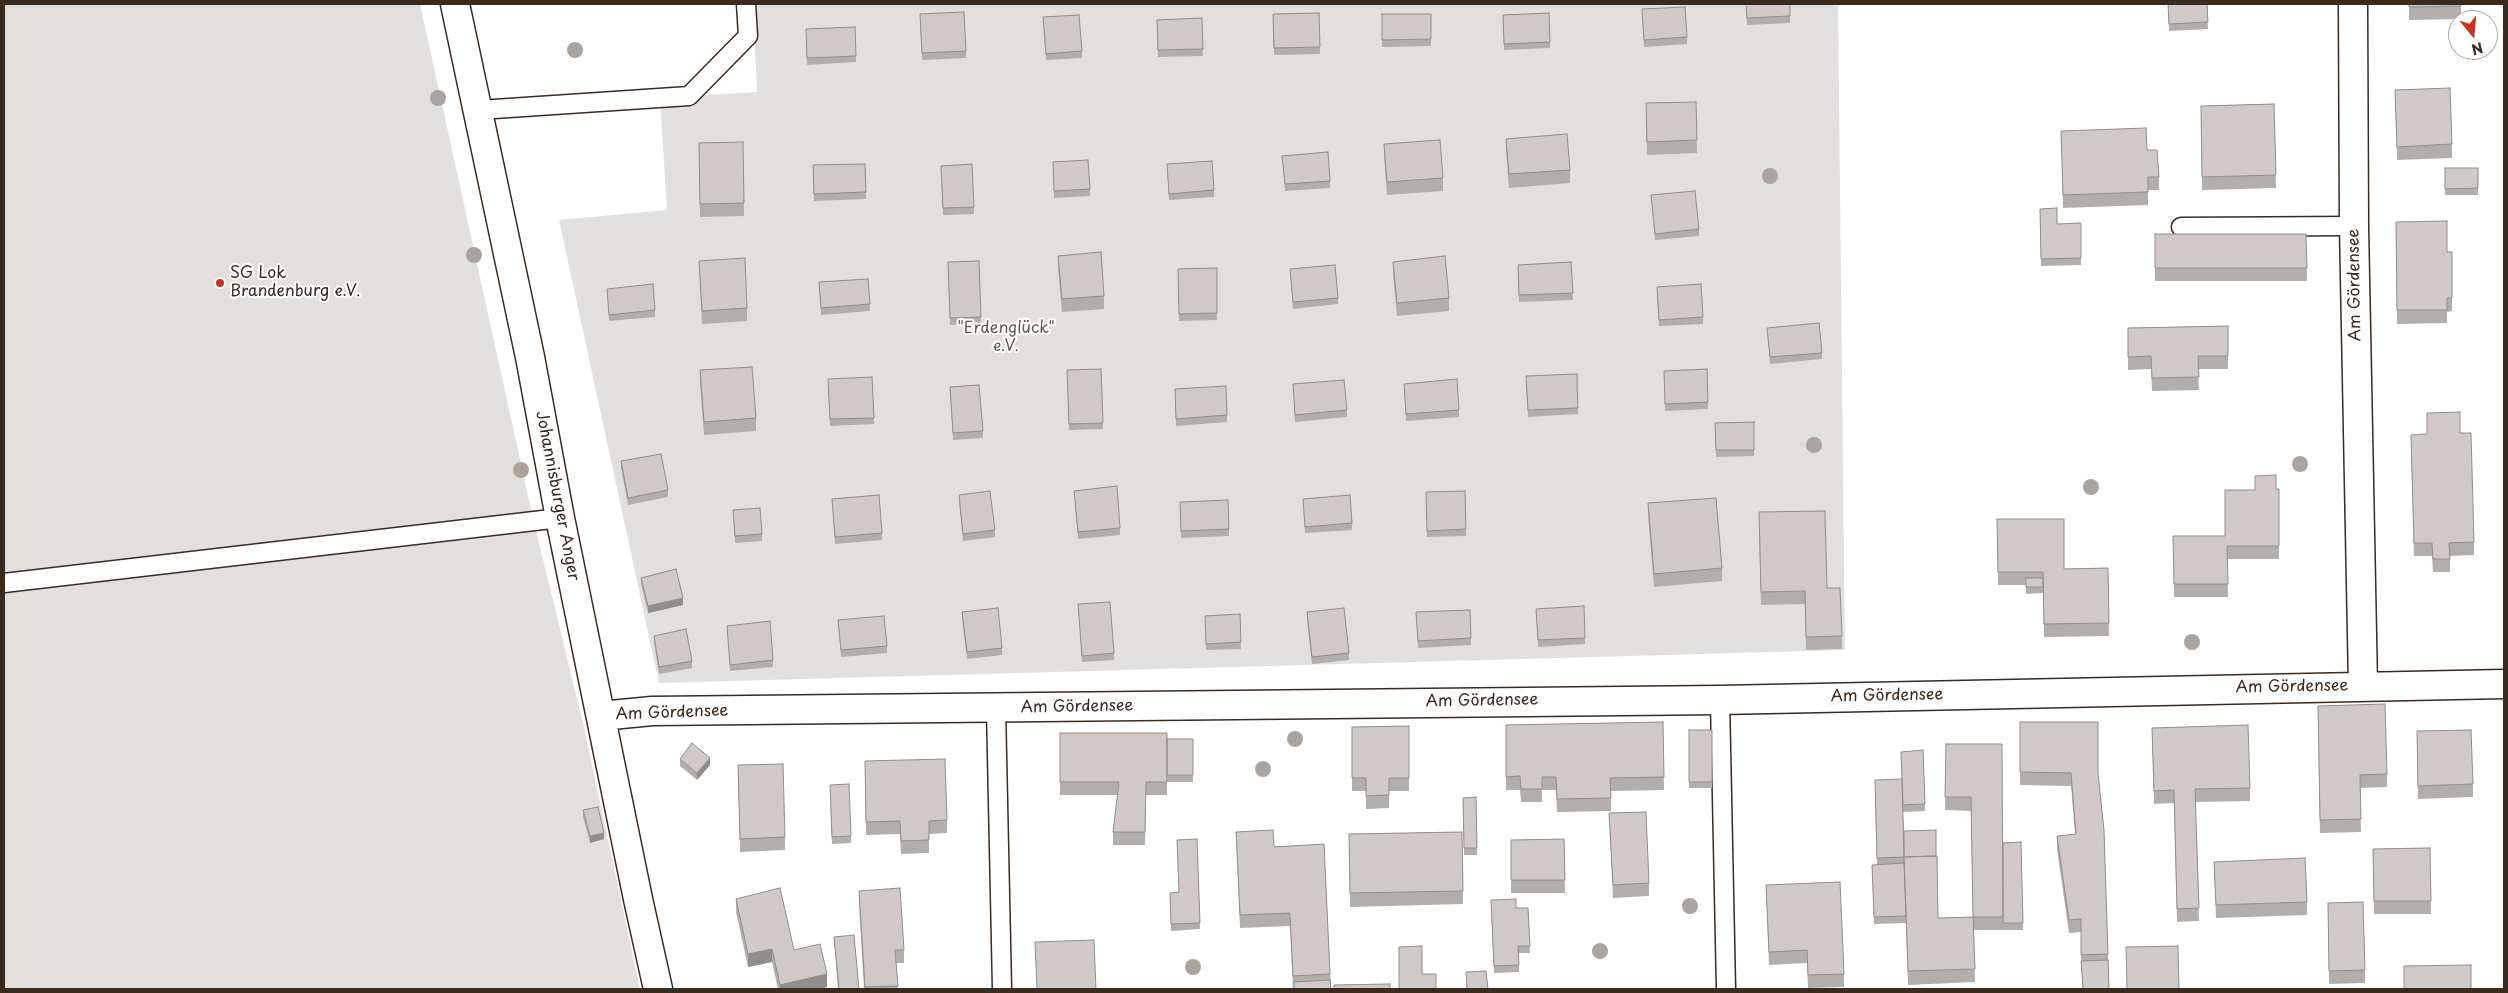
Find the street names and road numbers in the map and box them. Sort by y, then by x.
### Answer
street label: Am Gördensee [2344,228,2366,342]
street label: Johannisburger Anger [531,409,583,583]
street label: Am Gördensee [2235,676,2349,698]
street label: Am Gördensee [1830,685,1944,707]
street label: Am Gördensee [1425,690,1539,712]
street label: Am Gördensee [1020,696,1134,718]
street label: Am Gördensee [615,701,729,725]

